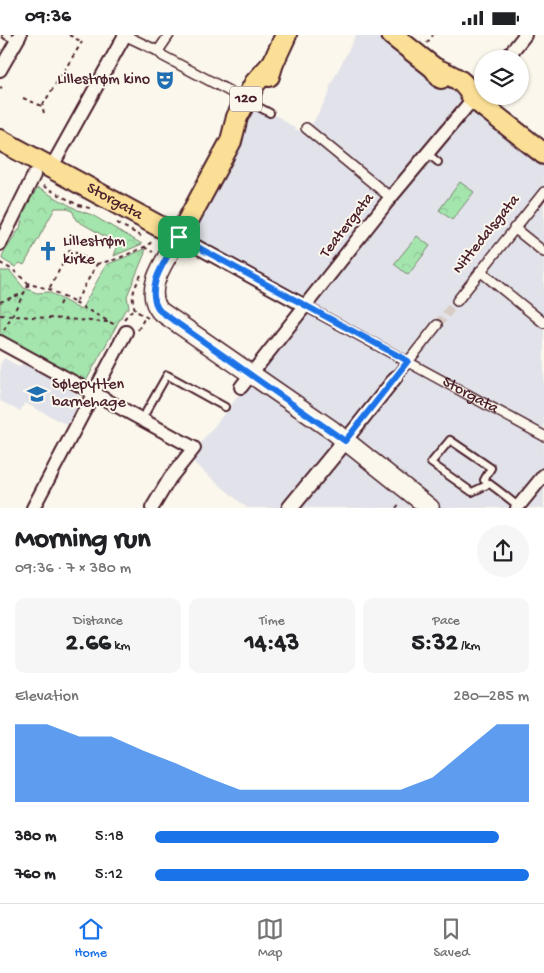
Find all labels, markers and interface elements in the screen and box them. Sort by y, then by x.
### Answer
text: 09:36 [25,6,71,29]
map controls [474,50,529,105]
button: layers [474,50,529,105]
theatre icon: Lillestrøm kino [154,69,176,91]
place label: Lillestrøm kino [57,71,150,90]
road number: 120 [230,87,262,111]
street label: Storgata [83,179,147,225]
street label: Teatergata [316,189,380,263]
street label: Nittedalsgata [449,191,525,278]
pin [158,216,200,258]
icon: arrive [165,223,193,251]
place label: Lillestrøm kirke [63,233,126,270]
church icon: Lillestrøm kirke [37,240,59,262]
street label: Storgata [439,373,503,419]
place label: Sølepytten barnehage [52,376,126,413]
school or university icon: Sølepytten barnehage [26,383,48,405]
text: Morning run [15,524,150,557]
button: share [477,525,529,577]
text: 09:36 · 7 × 380 m [15,560,131,579]
text: Distance [73,613,123,630]
text: Time [259,613,285,630]
text: Pace [432,613,460,630]
text: 2.66 [66,630,111,659]
text: 14:43 [245,630,299,659]
text: 5:32 [411,630,458,659]
text: km [111,638,130,655]
text: /km [458,638,481,655]
text: Elevation [15,688,79,707]
text: 280–285 m [453,688,529,707]
text: 380 m [15,828,56,847]
text: 5:18 [95,828,124,847]
text: 760 m [15,866,56,885]
text: 5:12 [95,866,123,885]
tab: Home [75,915,107,962]
tab: Map [256,915,284,962]
tab: Saved [433,915,469,962]

